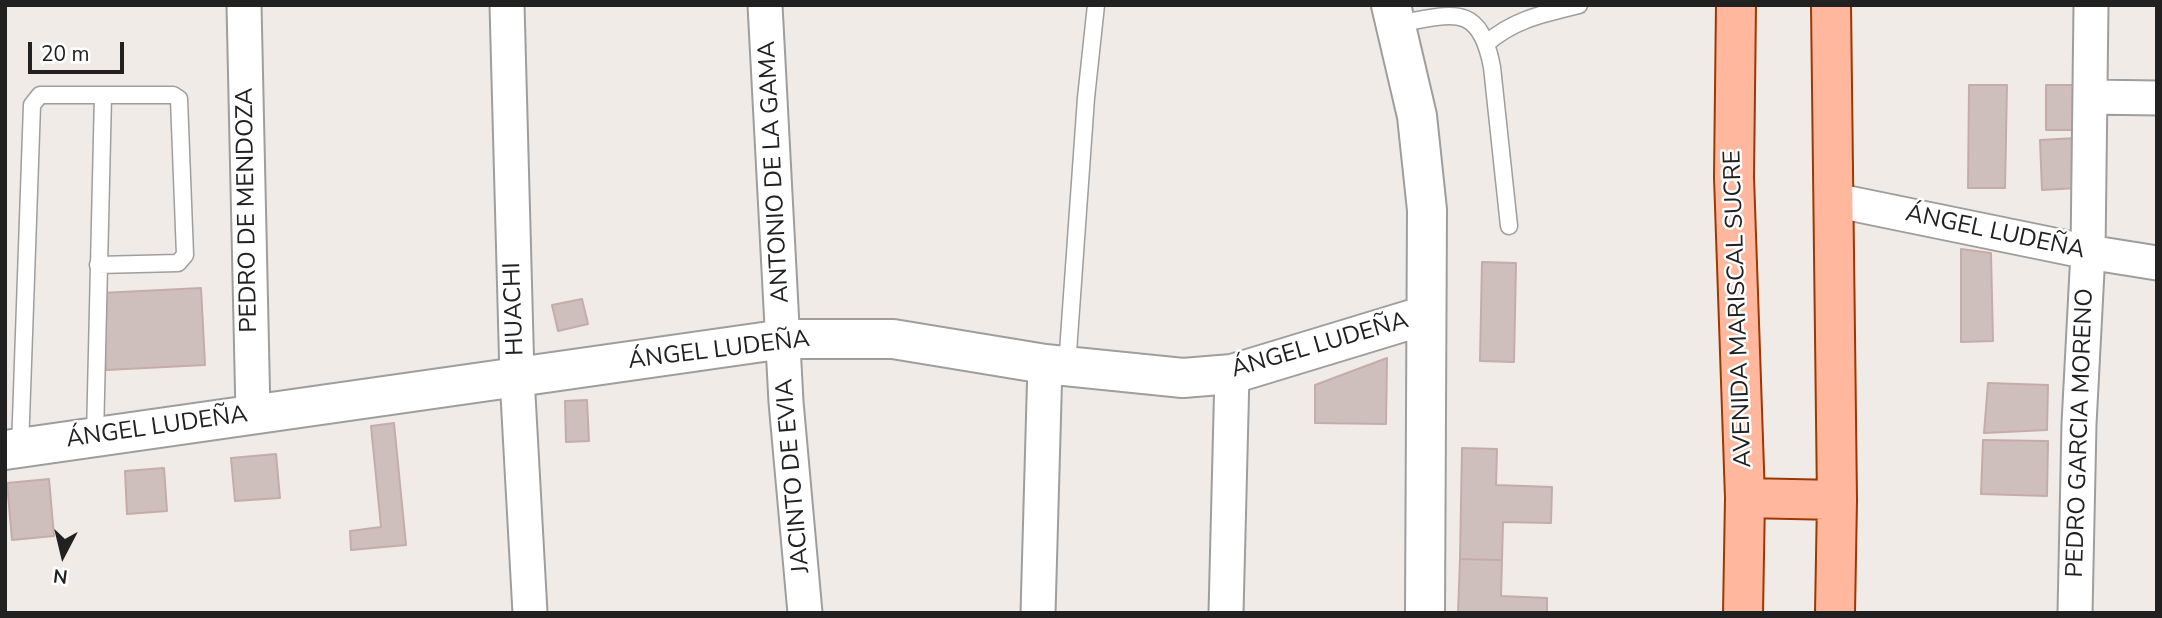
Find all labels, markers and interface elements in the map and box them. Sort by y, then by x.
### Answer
scale bar [32,28,128,72]
text: 20 m [41,40,90,68]
street label: ANTONIO DE LA GAMA [754,40,796,304]
street label: PEDRO DE MENDOZA [231,87,265,333]
street label: AVENIDA MARISCAL SUCRE [1719,150,1759,468]
street label: ÁNGEL LUDEÑA [1903,200,2087,266]
street label: HUACHI [499,262,531,356]
street label: PEDRO GARCIA MORENO [2062,288,2100,578]
street label: ÁNGEL LUDEÑA [1228,307,1412,385]
street label: ÁNGEL LUDEÑA [627,326,811,376]
street label: JACINTO DE EVIA [771,378,817,574]
street label: ÁNGEL LUDEÑA [64,401,250,455]
north arrow [28,520,98,590]
text: N [52,562,69,590]

